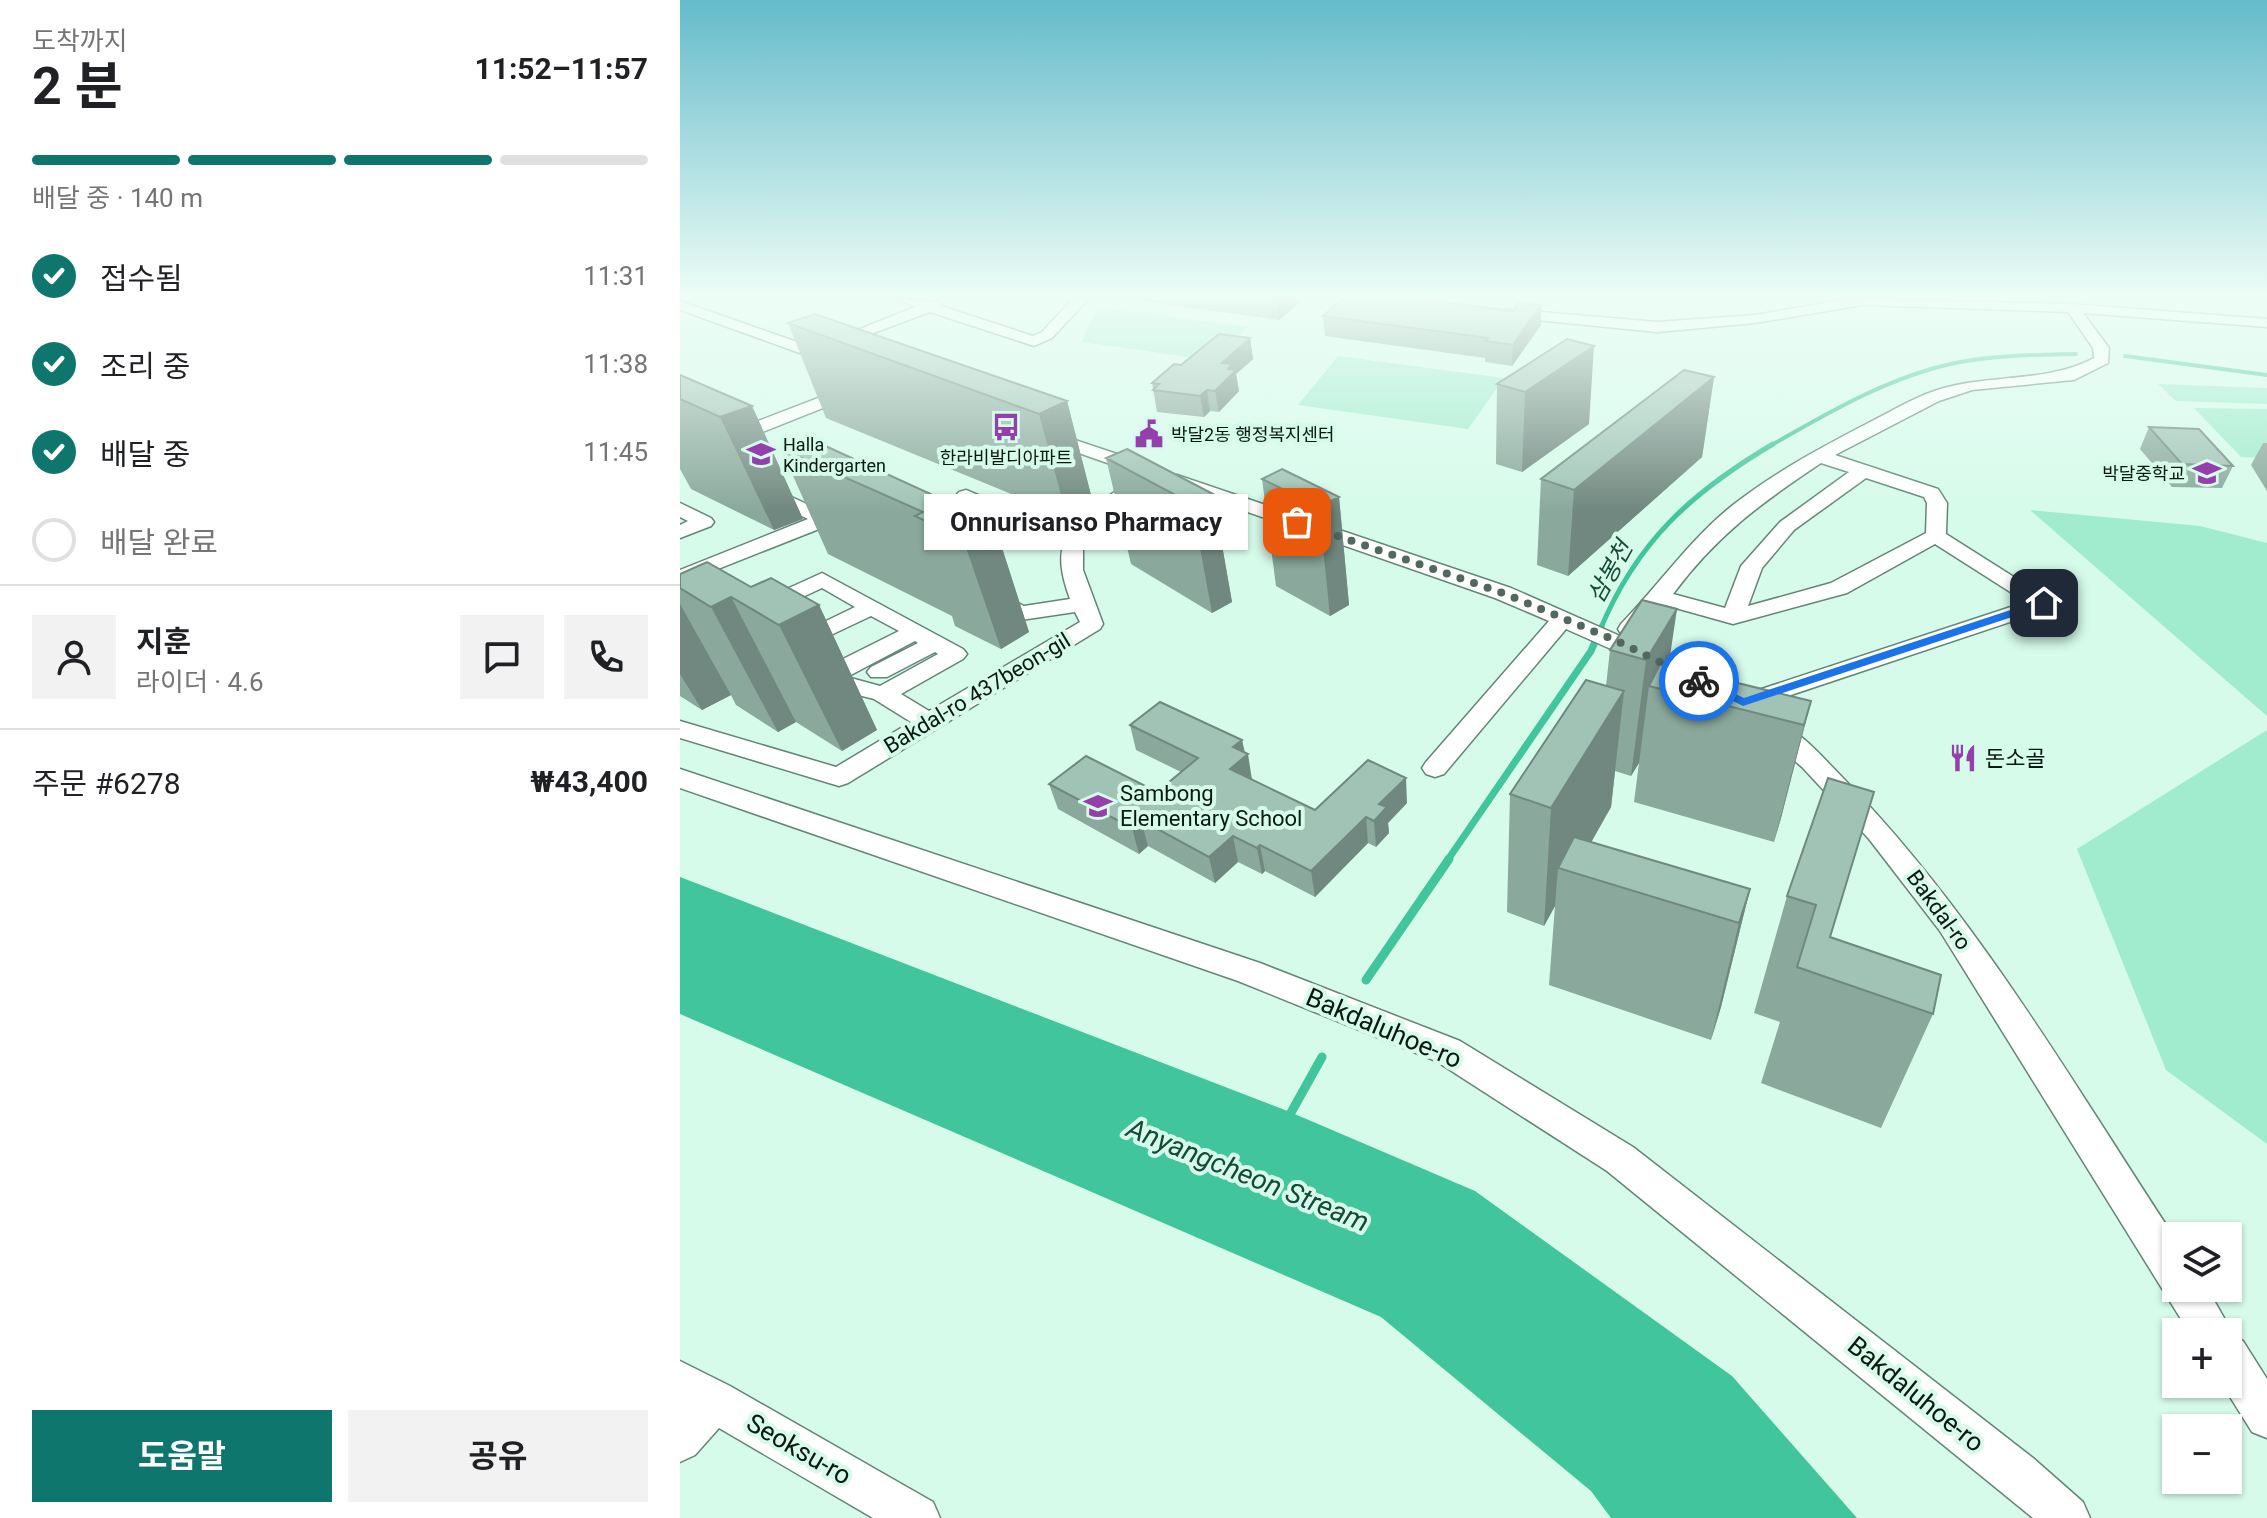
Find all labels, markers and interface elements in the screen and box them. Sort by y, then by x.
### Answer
text: 도착까지 [32,26,128,56]
text: 11:52–11:57 [474,51,648,86]
text: 2 분 [32,56,123,117]
text: 배달 중 · 140 m [32,183,203,213]
icon: check [32,254,76,298]
text: 접수됨 [100,261,183,296]
text: 11:31 [583,261,648,291]
icon: check [32,342,76,386]
text: 조리 중 [100,349,190,384]
text: 11:38 [583,349,648,379]
bus stop icon: 한라비발디아파트 [991,412,1021,442]
public building icon: 박달2동 행정복지센터 [1134,419,1164,449]
place label: 박달2동 행정복지센터 [1171,424,1335,445]
icon: check [32,430,76,474]
place label: Halla Kindergarten [783,434,886,476]
text: 배달 중 [100,437,190,472]
text: 11:45 [583,437,648,467]
school or university icon: Halla Kindergarten [746,439,776,469]
place label: 한라비발디아파트 [940,447,1072,468]
school or university icon: 박달중학교 [2192,458,2222,488]
place label: 박달중학교 [2102,463,2185,484]
pin [1263,488,1331,556]
callout: Onnurisanso Pharmacy [925,494,1249,550]
icon: bag [1275,500,1319,544]
text: Onnurisanso Pharmacy [950,507,1222,537]
text: 배달 완료 [100,525,218,560]
water label: 삼봉천 [1582,534,1640,608]
pin [2010,569,2078,637]
icon: home [2022,581,2066,625]
button: person [32,615,116,699]
button: chat [460,615,544,699]
button: phone [564,615,648,699]
text: 지훈 [136,624,191,659]
street label: Bakdal-ro 437beon-gil [879,628,1075,758]
courier [1659,641,1739,721]
icon: bike [1677,659,1721,703]
text: 라이더 · 4.6 [136,667,264,697]
restaurant icon: 돈소골 [1948,743,1978,773]
place label: 돈소골 [1985,746,2046,771]
text: ₩43,400 [530,764,648,799]
text: 주문 #6278 [32,766,181,801]
place label: Sambong Elementary School [1120,781,1302,831]
school or university icon: Sambong Elementary School [1083,791,1113,821]
street label: Bakdal-ro [1902,865,1976,955]
street label: Bakdaluhoe-ro [1302,982,1466,1074]
water label: Anyangcheon Stream [1120,1111,1374,1239]
map controls [2162,1222,2242,1494]
button: layers [2162,1222,2242,1302]
button: + [2162,1318,2242,1398]
street label: Bakdaluhoe-ro [1842,1330,1990,1458]
street label: Seoksu-ro [741,1407,857,1491]
button: 도움말 [32,1410,332,1502]
button: 공유 [348,1410,648,1502]
button: − [2162,1414,2242,1494]

